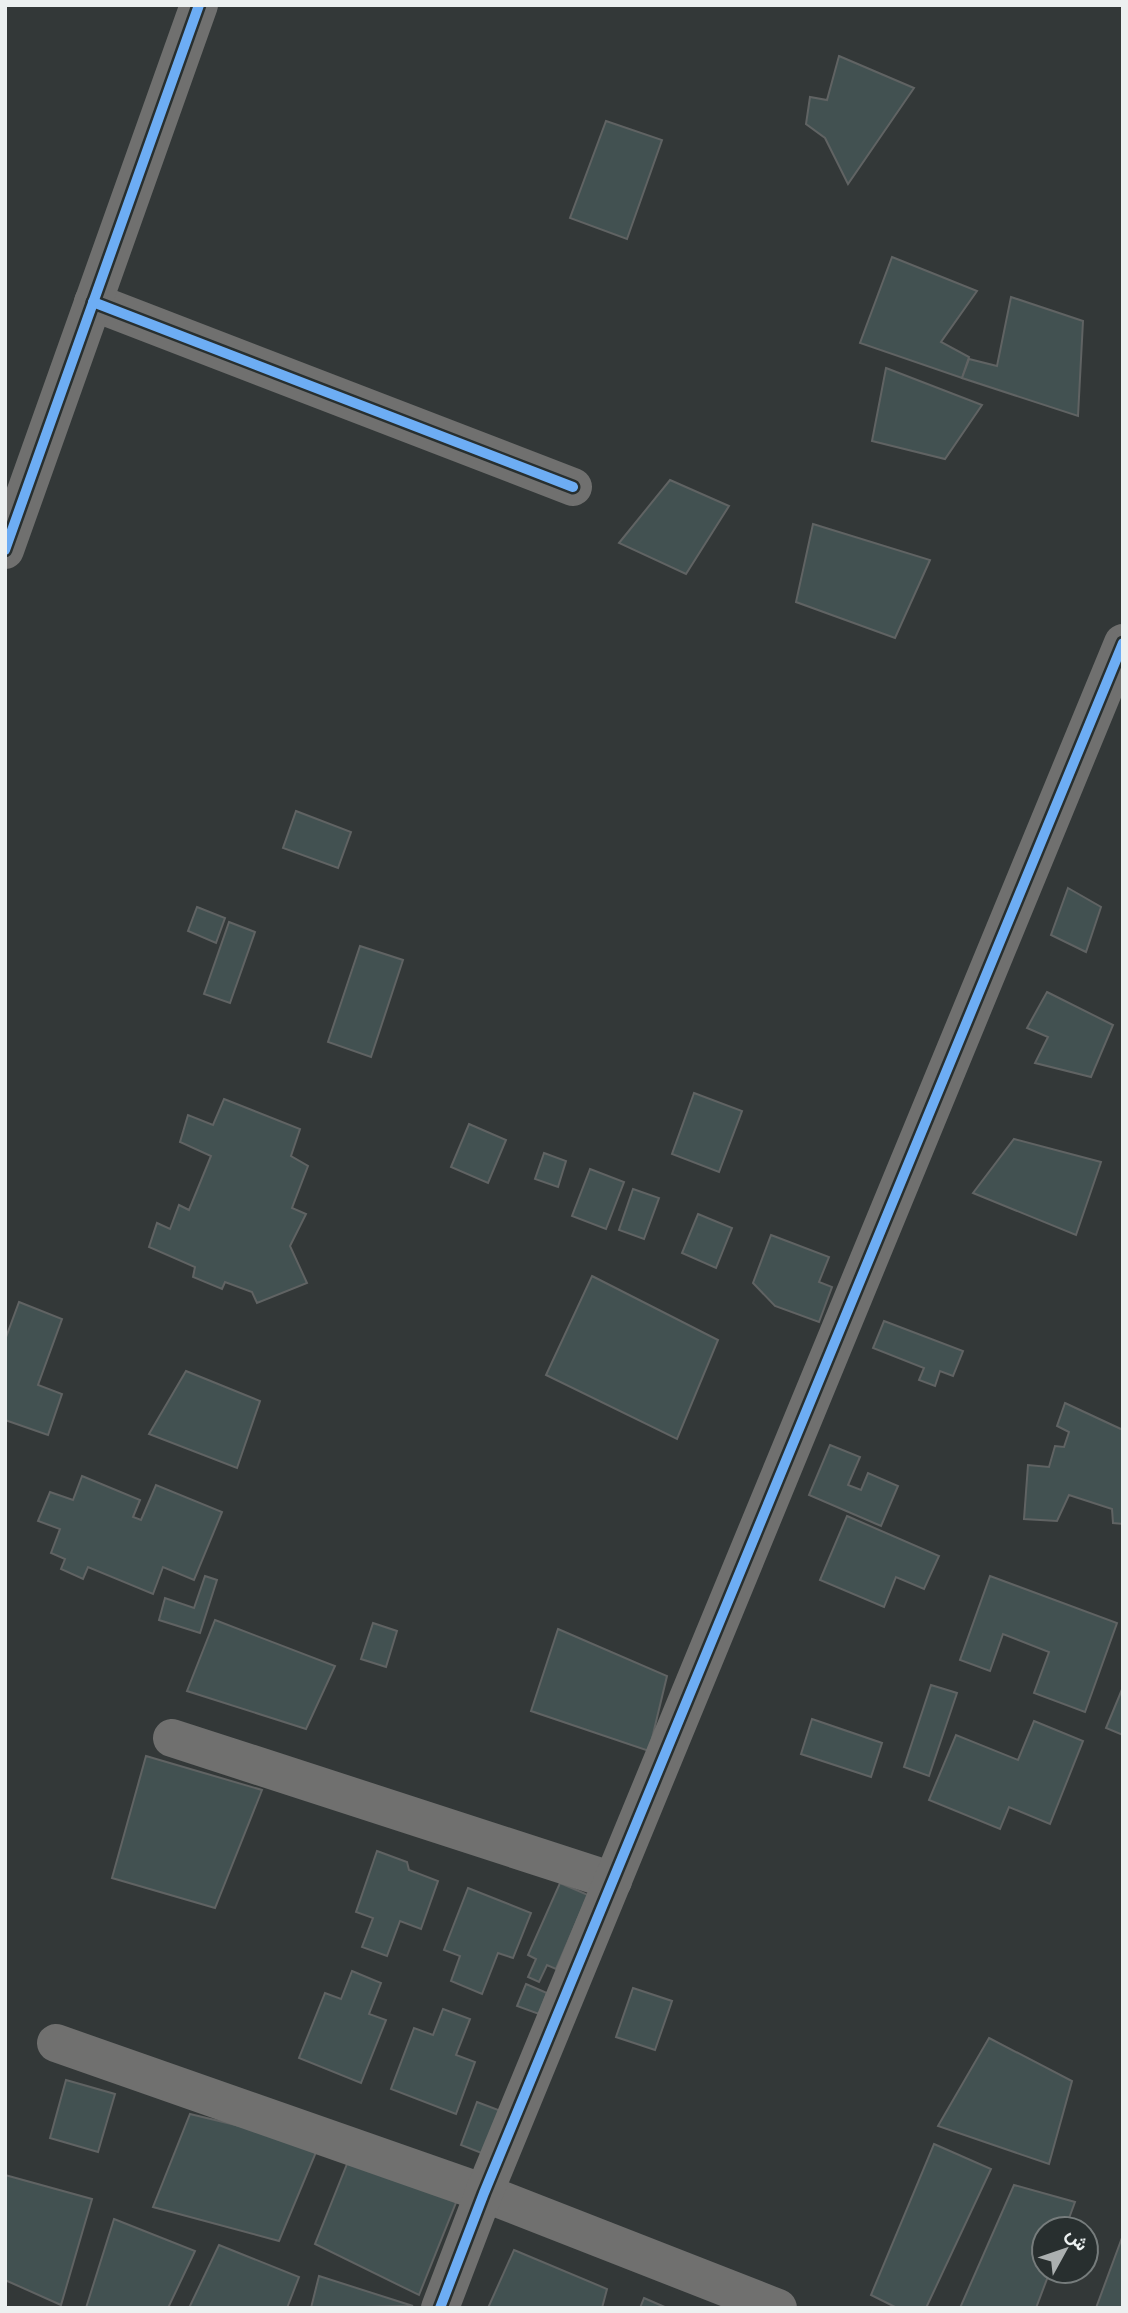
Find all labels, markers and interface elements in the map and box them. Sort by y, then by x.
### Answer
north arrow [1030,2215,1100,2285]
text: ش [1061,2223,1094,2256]

